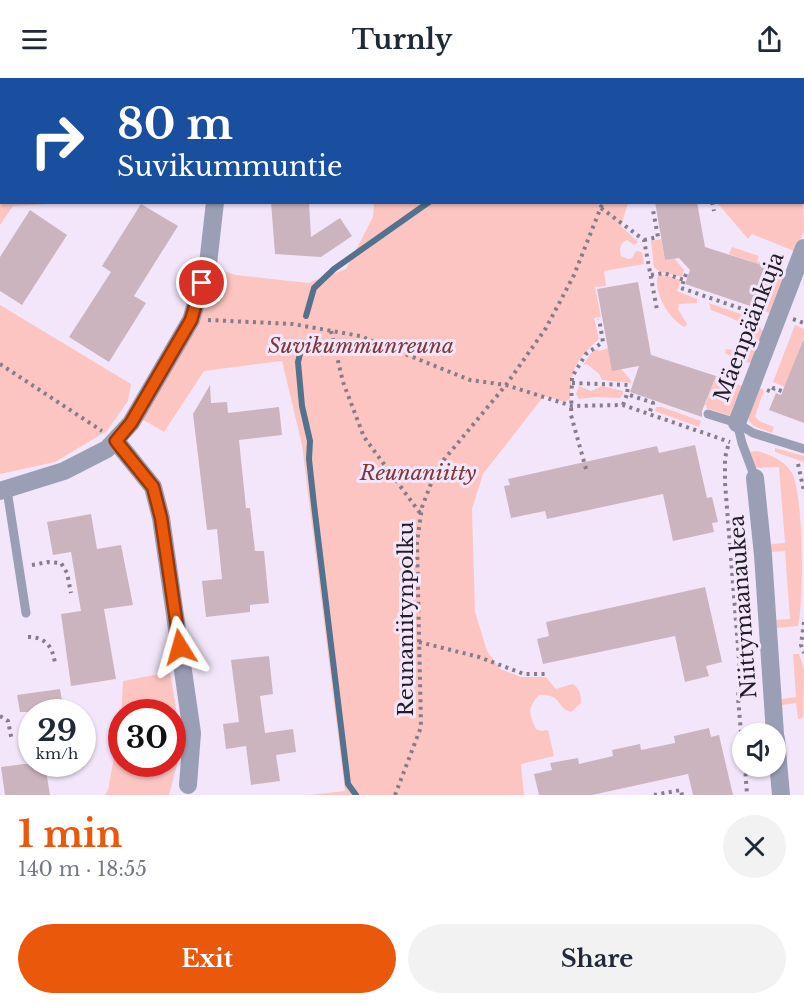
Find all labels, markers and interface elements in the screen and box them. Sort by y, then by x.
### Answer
icon: menu [18,23,51,56]
text: Turnly [352,23,452,56]
icon: share [753,23,786,56]
text: 80 m [117,98,233,150]
icon: right [18,102,96,180]
text: Suvikummuntie [117,150,342,183]
street label: Mäenpäänkuja [709,248,790,405]
pin [176,257,227,308]
icon: arrive [185,266,218,299]
park label: Suvikummunreuna [268,333,454,359]
park label: Reunaniitty [359,460,477,486]
street label: Niittymaanaukea [724,514,762,700]
street label: Reunaniitynpolku [393,521,419,717]
position arrow [148,615,212,679]
speed limit sign: 30 [108,699,186,777]
text: 29 [37,712,77,749]
map controls [732,723,786,777]
button: sound [732,723,786,777]
text: km/h [36,744,78,763]
text: 1 min [18,812,122,857]
button: close [723,815,786,878]
text: 140 m · 18:55 [18,857,147,881]
button: Exit [18,924,396,993]
button: Share [408,924,786,993]

